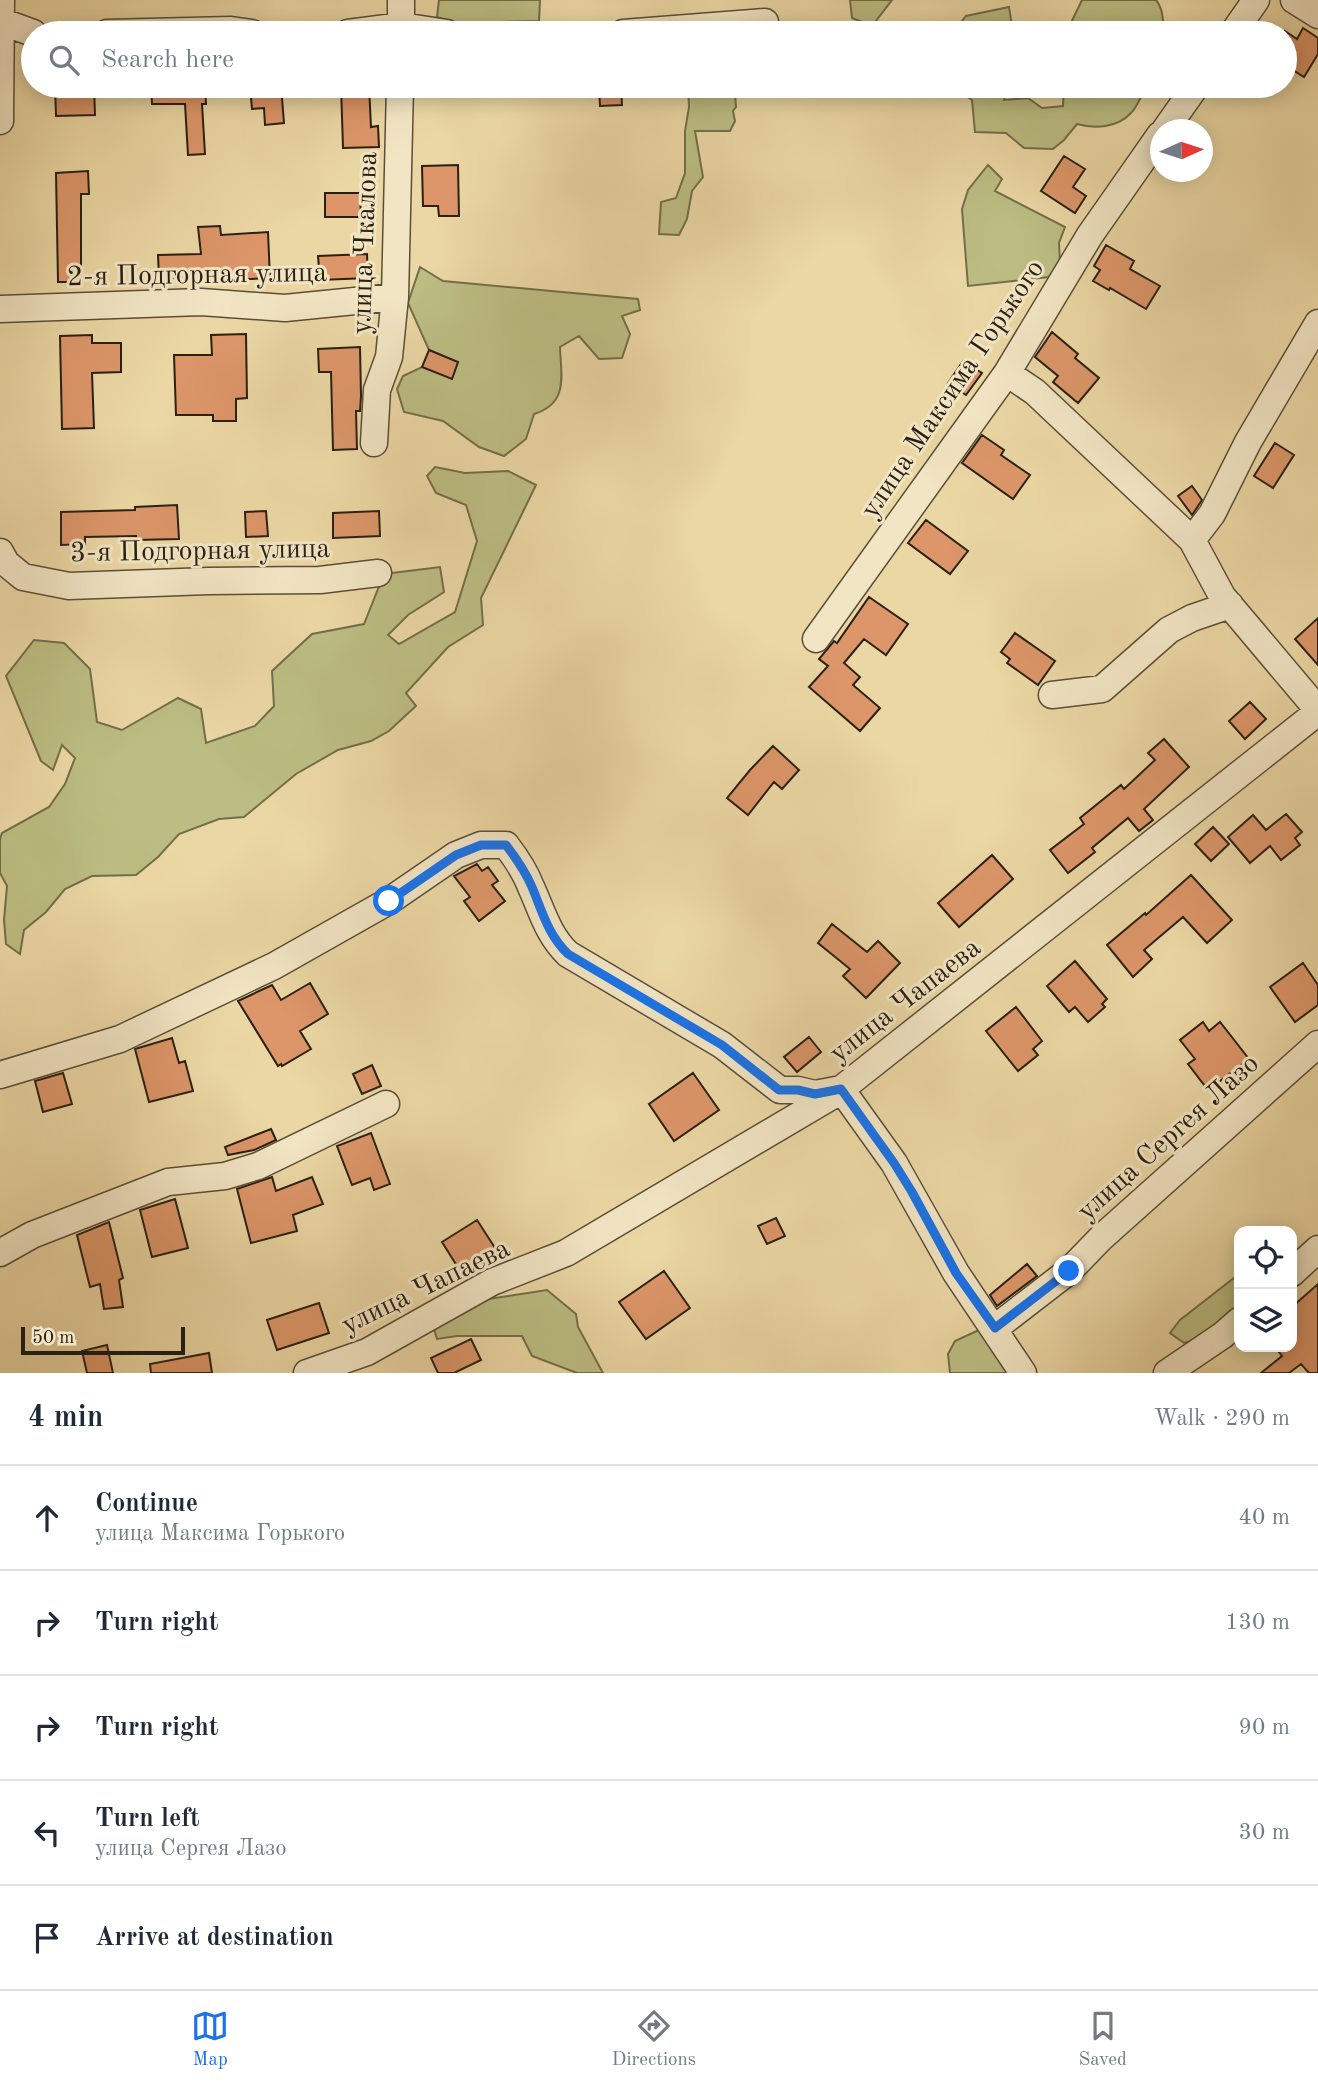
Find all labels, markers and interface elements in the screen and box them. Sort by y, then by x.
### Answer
search box [21,21,1297,98]
icon: search [45,41,83,79]
text: Search here [101,47,234,73]
north arrow [1150,119,1213,182]
street label: улица Чкалова [349,151,383,335]
street label: улица Максима Горького [857,256,1050,524]
street label: 2-я Подгорная улица [67,260,328,292]
street label: 3-я Подгорная улица [70,536,331,568]
route start [373,885,404,916]
street label: улица Чапаева [825,934,987,1069]
street label: улица Сергея Лазо [1073,1050,1265,1227]
map controls [1234,1226,1297,1352]
button: locate [1234,1226,1297,1289]
street label: улица Чапаева [338,1235,515,1340]
route end [1053,1255,1084,1286]
button: layers [1234,1289,1297,1352]
scale bar [21,1324,186,1356]
text: 50 m [32,1329,74,1348]
text: 4 min [28,1403,103,1433]
text: Walk · 290 m [1154,1407,1290,1430]
text: Continue [95,1491,198,1517]
icon: ahead [28,1499,66,1537]
text: 40 m [1239,1506,1290,1529]
text: улица Максима Горького [95,1522,345,1545]
icon: right [28,1604,66,1642]
text: Turn right [95,1610,218,1636]
text: 130 m [1225,1611,1290,1634]
icon: right [28,1709,66,1747]
text: Turn right [95,1715,218,1741]
text: 90 m [1239,1716,1290,1739]
text: Turn left [95,1806,200,1832]
icon: left [28,1814,66,1852]
text: 30 m [1239,1821,1290,1844]
text: улица Сергея Лазо [95,1837,287,1860]
icon: arrive [28,1919,66,1957]
text: Arrive at destination [95,1925,334,1951]
tab: Map [191,2007,229,2072]
tab: Directions [612,2007,696,2072]
tab: Saved [1078,2007,1127,2072]

